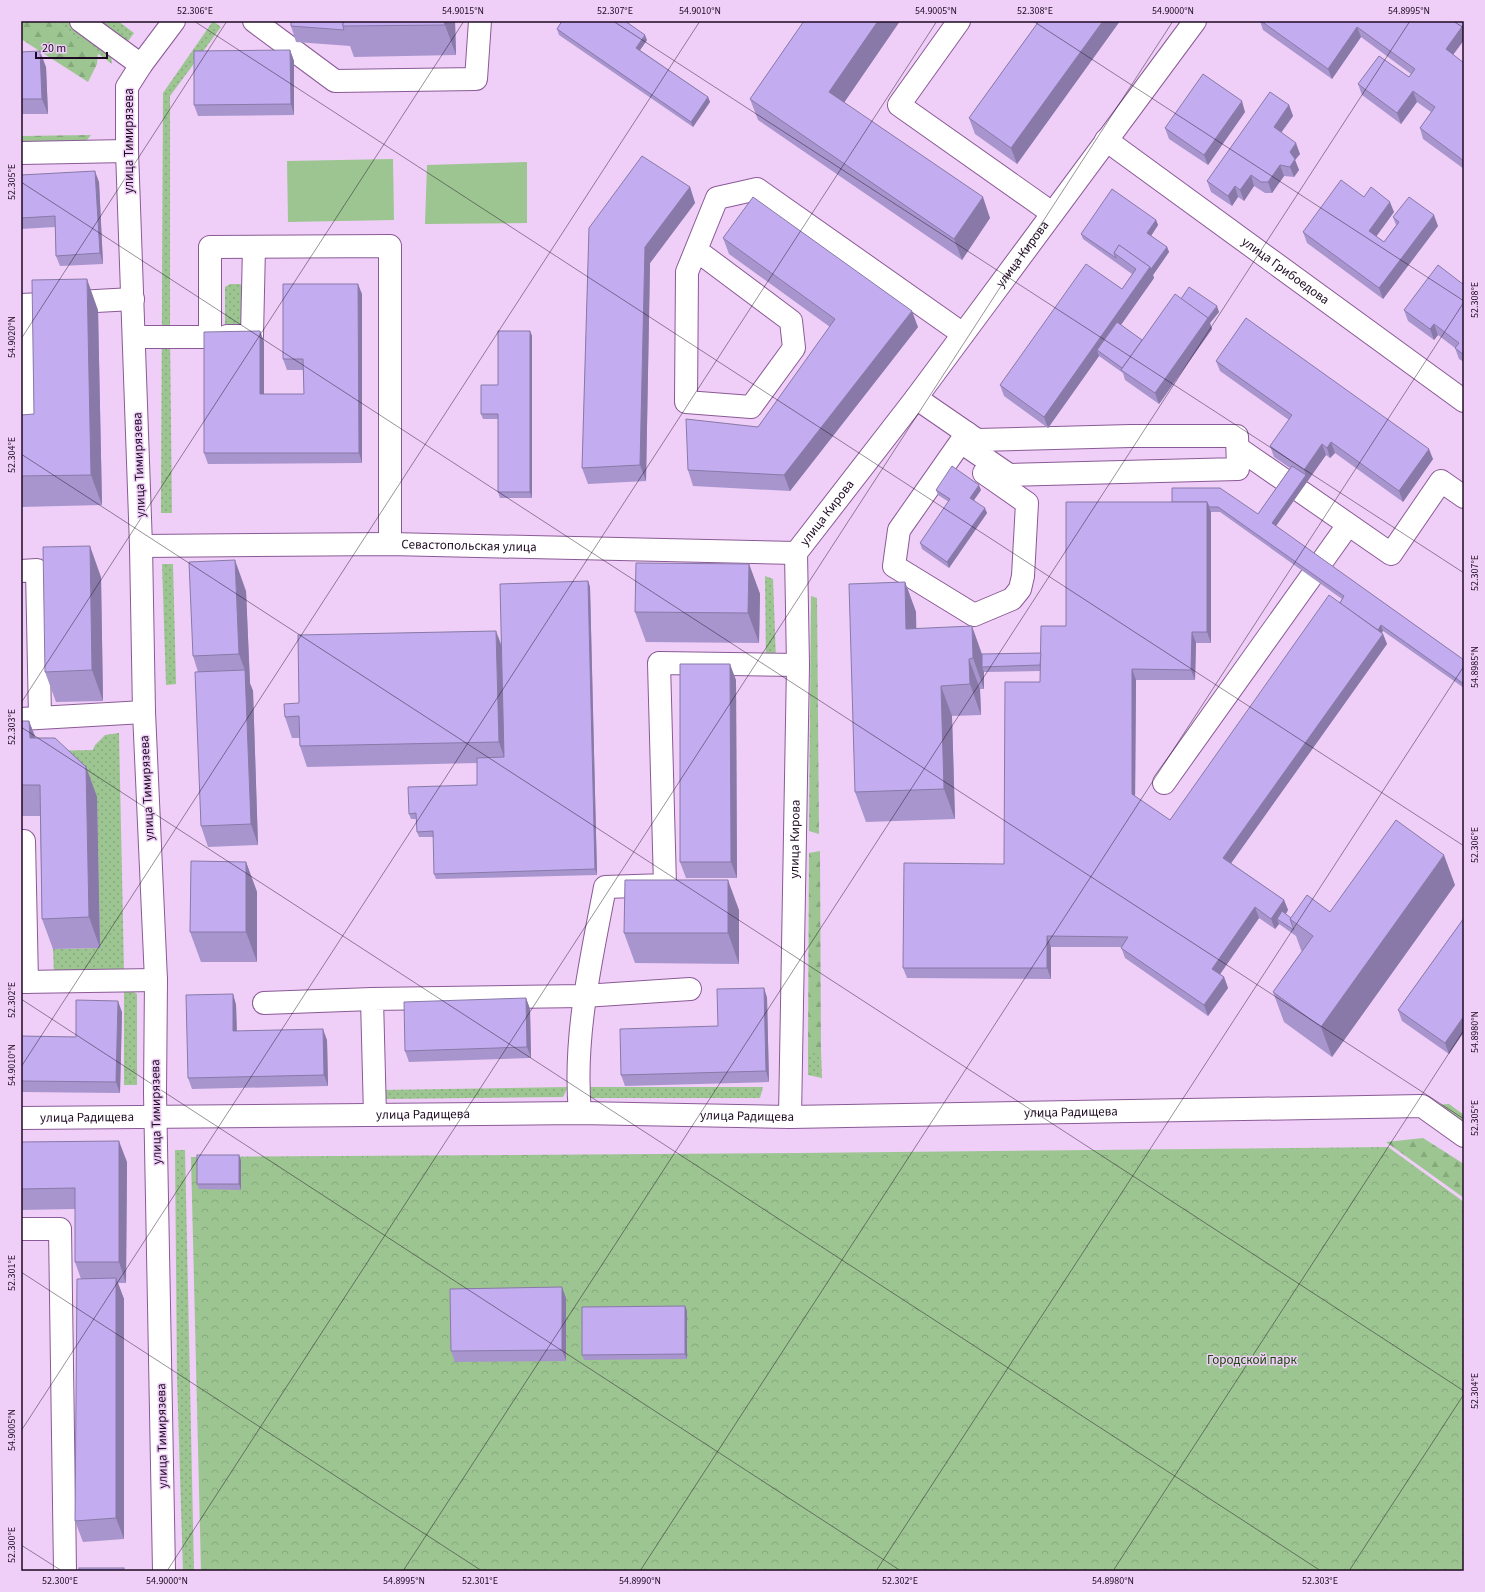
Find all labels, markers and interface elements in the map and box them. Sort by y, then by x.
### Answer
text: 52.306°E [177,4,213,18]
text: 54.9015°N [442,4,484,18]
text: 52.307°E [597,4,633,18]
text: 54.9010°N [679,4,721,18]
text: 54.9005°N [915,4,957,18]
text: 52.308°E [1017,4,1053,18]
text: 54.9000°N [1152,4,1194,18]
text: 54.8995°N [1388,4,1430,18]
scale bar [36,34,107,60]
text: 20 m [42,40,66,57]
street label: улица Тимирязева [120,88,138,194]
text: 52.305°E [5,164,19,200]
street label: улица Кирова [992,217,1053,291]
street label: улица Грибоедова [1238,233,1333,309]
text: 52.308°E [1468,282,1482,318]
text: 54.9020°N [5,316,19,358]
street label: улица Тимирязева [128,412,150,518]
text: 52.304°E [5,437,19,473]
street label: улица Кирова [796,476,858,550]
street label: Севастопольская улица [401,535,537,556]
text: 52.307°E [1468,555,1482,591]
text: 54.8985°N [1468,646,1482,688]
text: 52.303°E [5,709,19,745]
street label: улица Тимирязева [135,735,159,841]
street label: улица Кирова [785,799,805,879]
text: 52.306°E [1468,827,1482,863]
text: 52.302°E [5,982,19,1018]
text: 54.8980°N [1468,1011,1482,1053]
text: 54.9010°N [5,1044,19,1086]
street label: улица Тимирязева [146,1059,166,1165]
text: 52.305°E [1468,1100,1482,1136]
street label: улица Радищева [1024,1102,1118,1122]
street label: улица Радищева [376,1105,470,1124]
street label: улица Радищева [700,1106,794,1126]
street label: улица Радищева [40,1108,134,1127]
text: 52.301°E [5,1255,19,1291]
park label: Городской парк [1207,1351,1297,1369]
text: 52.304°E [1468,1373,1482,1409]
street label: улица Тимирязева [152,1383,172,1489]
text: 54.9005°N [5,1409,19,1451]
text: 52.300°E [5,1527,19,1563]
text: 52.300°E [42,1574,78,1588]
text: 54.9000°N [146,1574,188,1588]
text: 54.8995°N [383,1574,425,1588]
text: 52.301°E [462,1574,498,1588]
text: 54.8990°N [619,1574,661,1588]
text: 52.302°E [882,1574,918,1588]
text: 54.8980°N [1092,1574,1134,1588]
text: 52.303°E [1302,1574,1338,1588]

